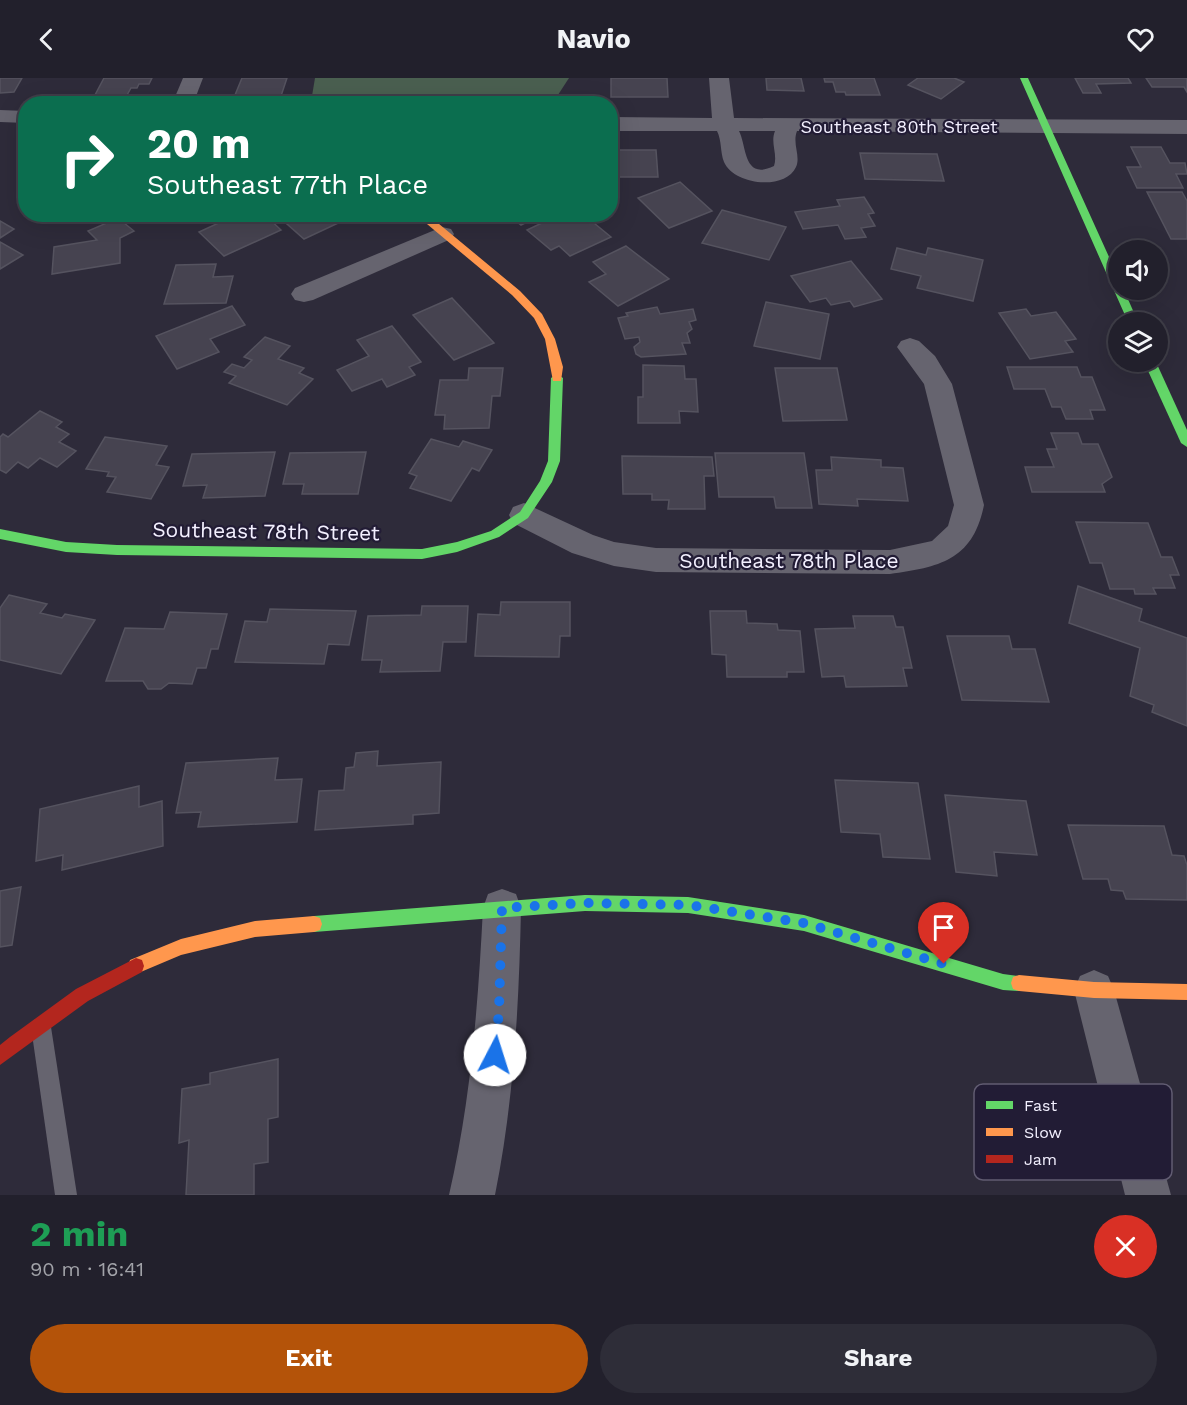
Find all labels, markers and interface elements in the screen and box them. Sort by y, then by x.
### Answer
icon: back [30,23,63,56]
text: Navio [556,23,631,55]
icon: heart [1124,23,1157,56]
street label: Southeast 80th Street [800,116,998,137]
text: 20 m [147,119,251,168]
icon: right [48,120,126,198]
text: Southeast 77th Place [147,169,428,201]
map controls [1108,240,1168,372]
button: sound [1108,240,1168,300]
button: layers [1108,312,1168,372]
street label: Southeast 78th Street [152,517,380,545]
street label: Southeast 78th Place [679,548,899,573]
pin [918,902,969,964]
icon: arrive [927,911,960,944]
position arrow [463,1023,527,1087]
legend [974,1084,1172,1180]
text: Fast [1024,1096,1057,1115]
text: Slow [1024,1123,1062,1142]
text: Jam [1024,1150,1057,1169]
text: 2 min [30,1213,128,1255]
button: close [1094,1215,1157,1278]
text: 90 m · 16:41 [30,1257,144,1281]
button: Exit [30,1324,588,1393]
button: Share [600,1324,1157,1393]

